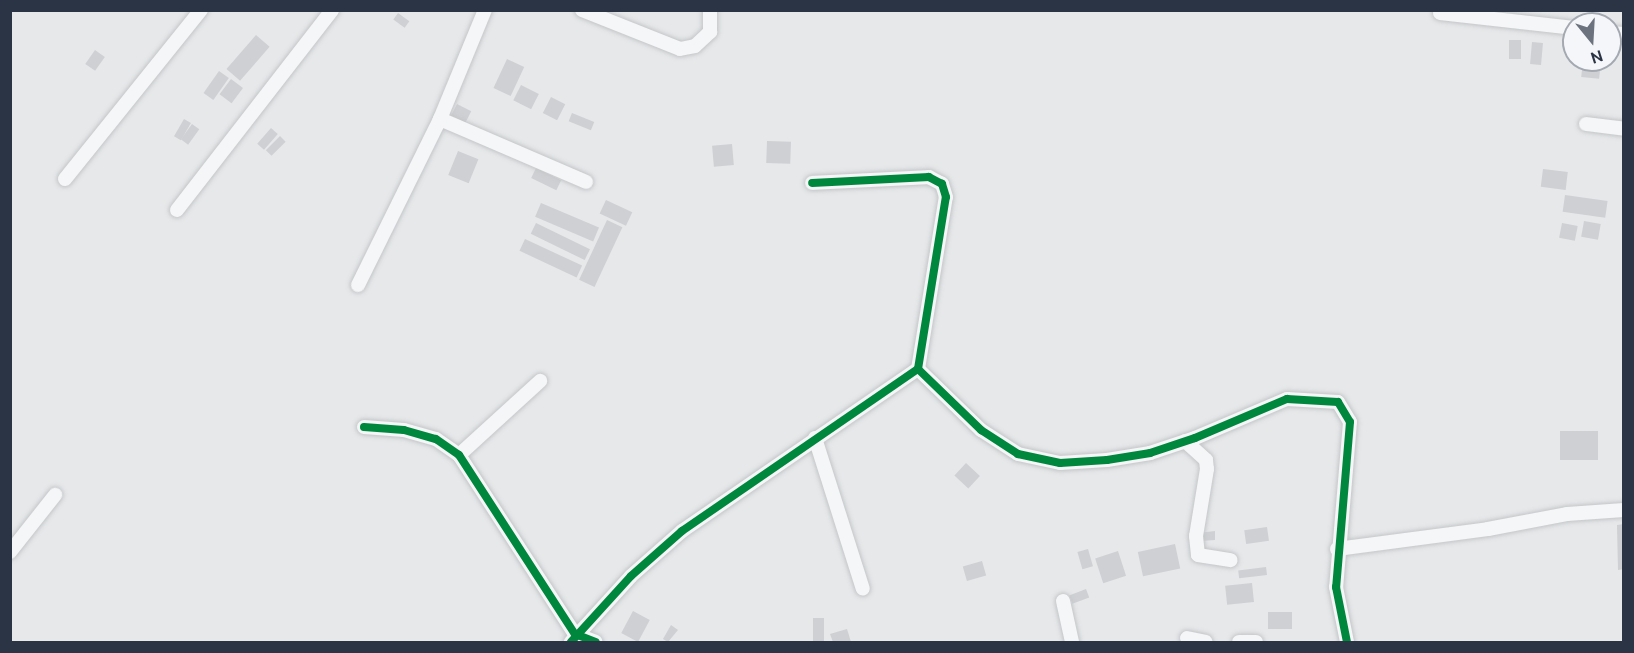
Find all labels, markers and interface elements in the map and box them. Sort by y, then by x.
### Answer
north arrow [1562,12,1622,72]
text: N [1588,47,1605,68]

